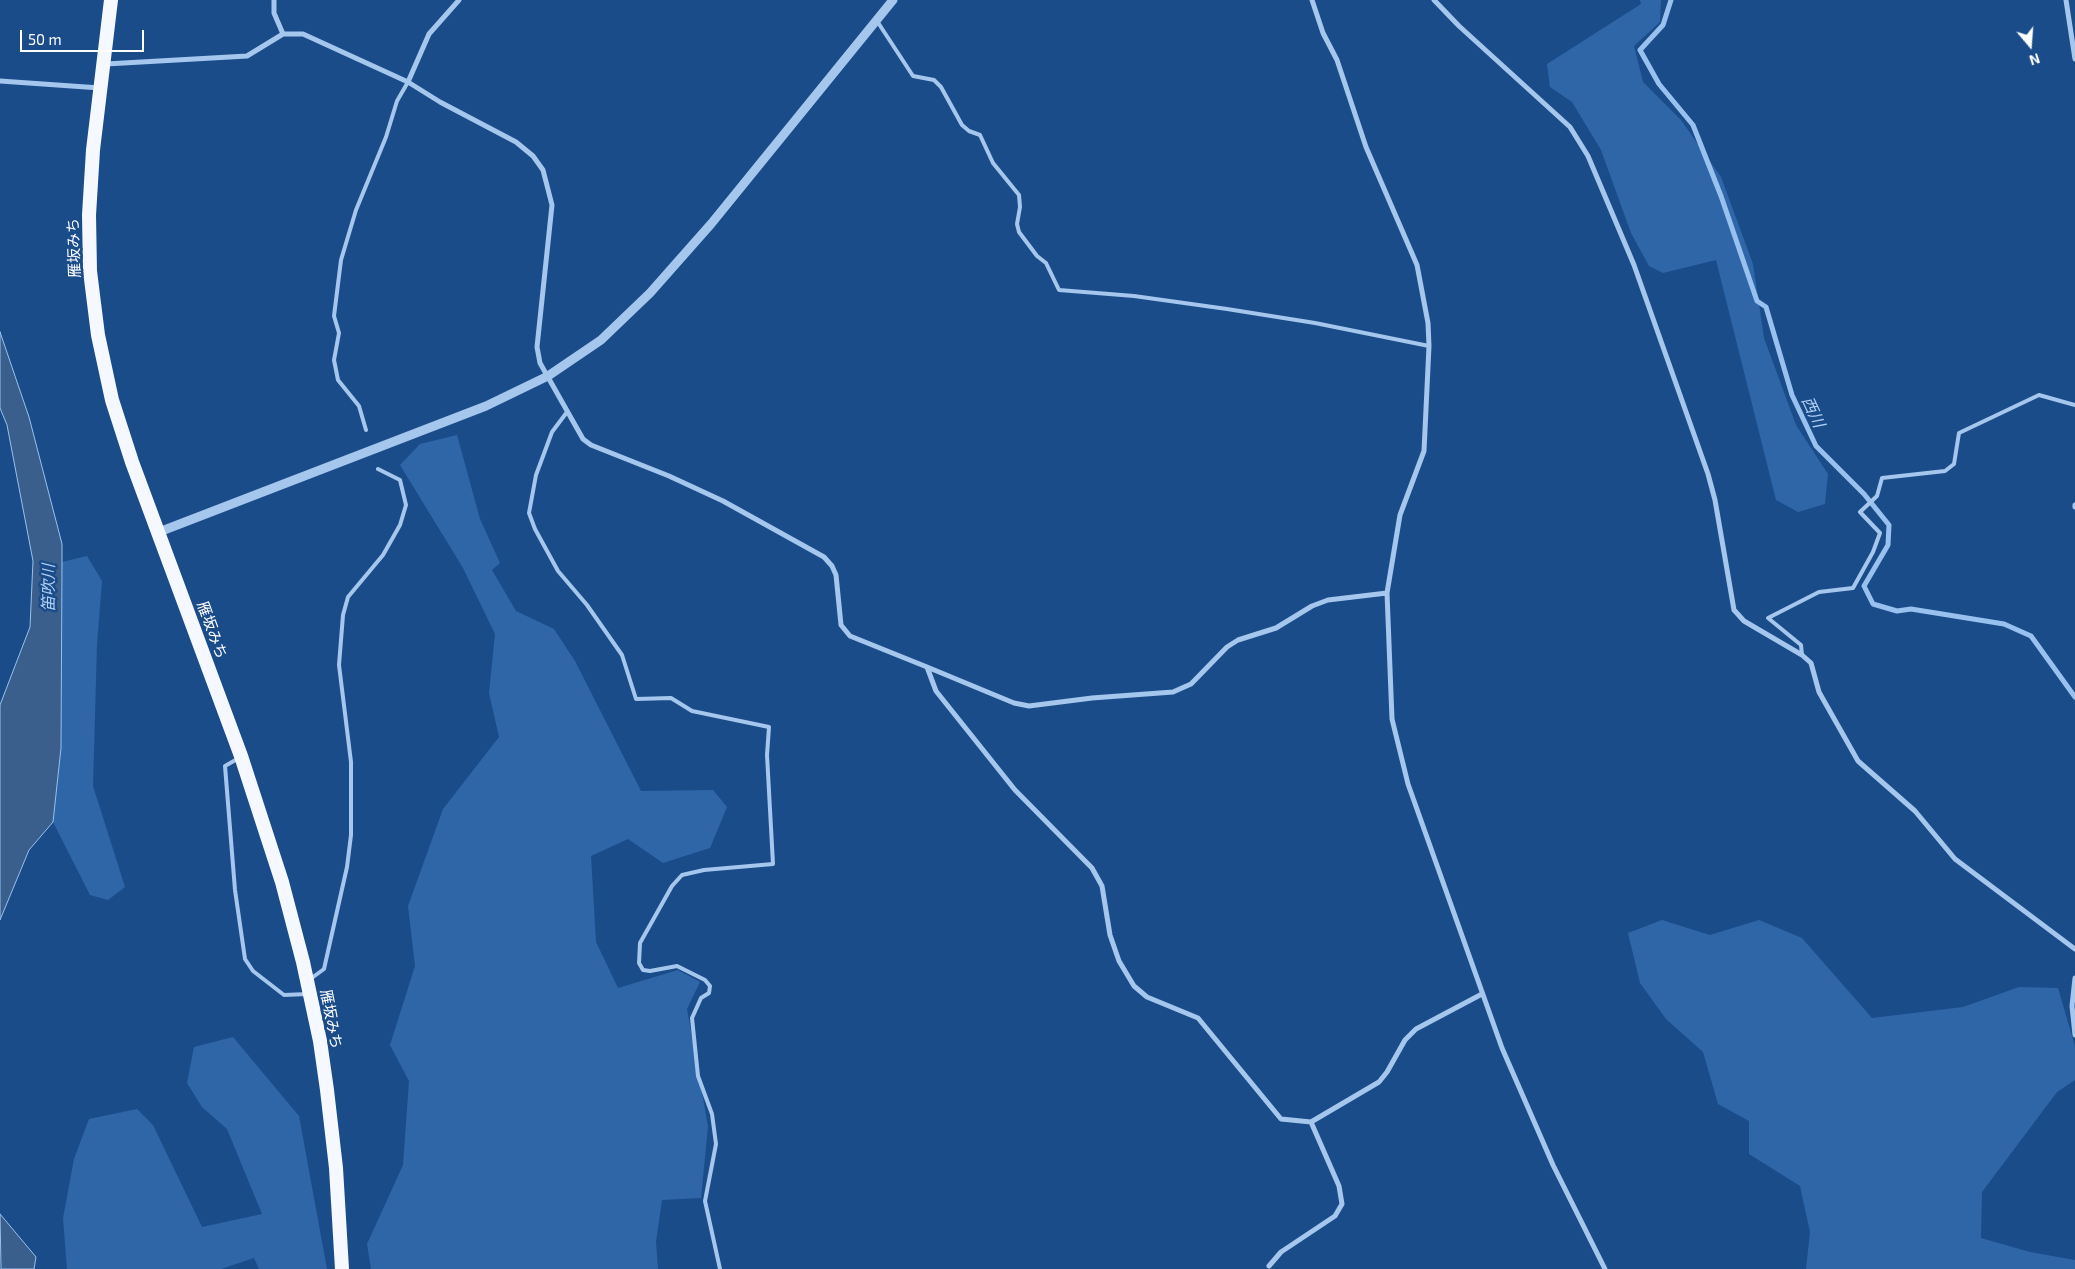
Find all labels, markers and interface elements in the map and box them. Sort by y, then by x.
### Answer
scale bar [22,20,146,52]
north arrow [2005,20,2055,70]
text: 50 m [28,30,62,48]
text: N [2027,50,2042,69]
street label: 雁坂みち [64,218,84,278]
water label: 西川 [1798,393,1828,431]
water label: 笛吹川 [39,564,59,612]
street label: 雁坂みち [193,599,231,661]
street label: 雁坂みち [316,988,346,1050]

